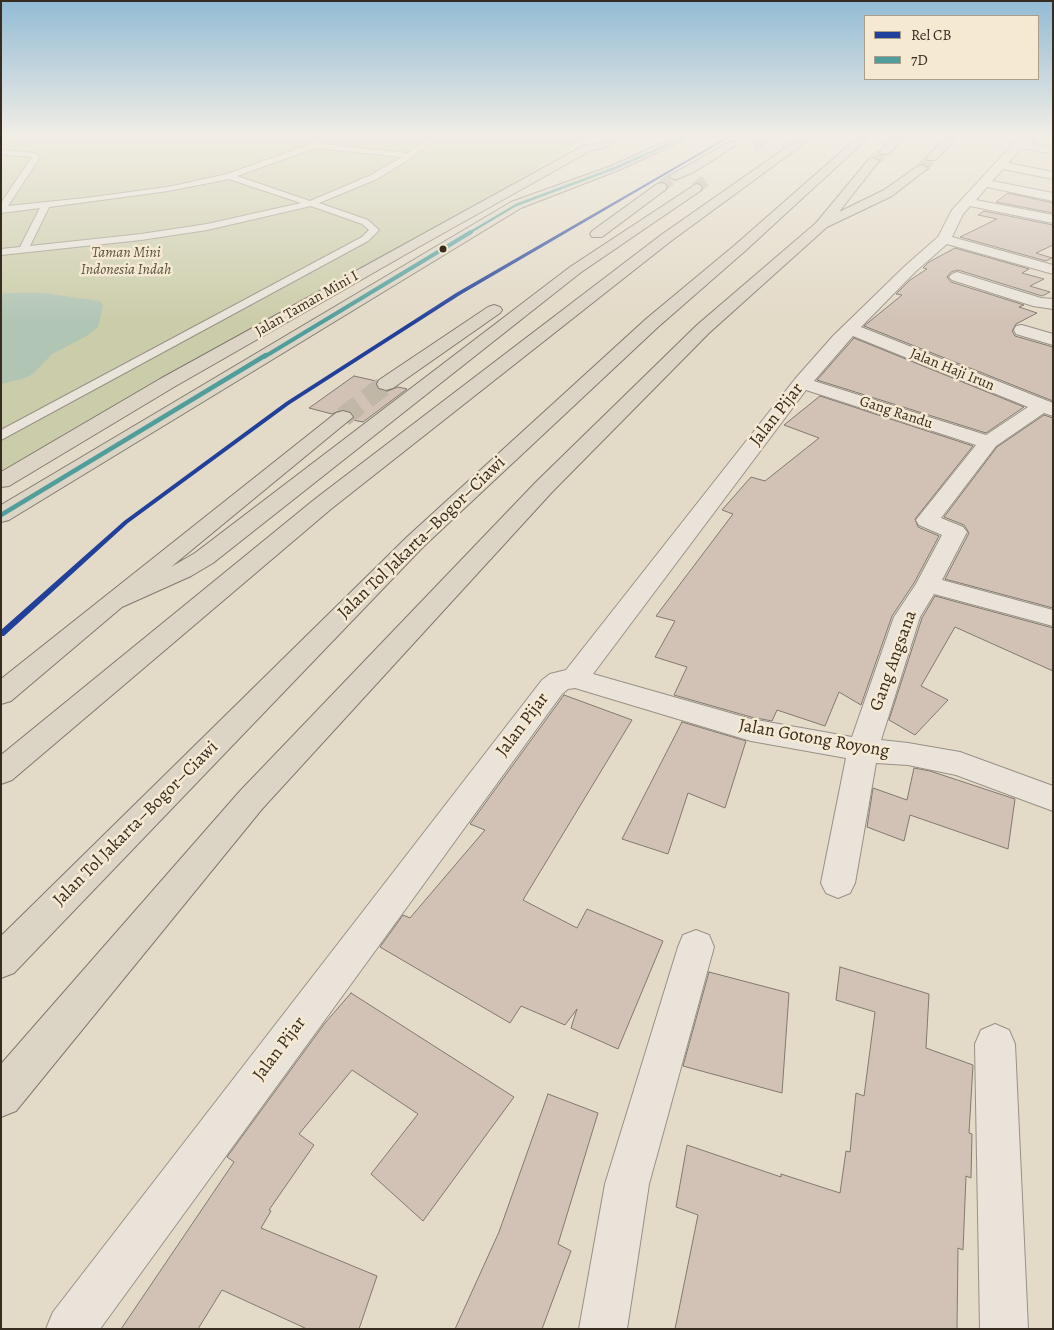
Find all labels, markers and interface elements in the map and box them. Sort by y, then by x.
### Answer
legend [864,15,1039,80]
text: Rel CB [911,25,951,45]
text: 7D [911,50,928,70]
park label: Taman Mini Indonesia Indah [81,244,171,279]
unlabelled marker [438,244,448,254]
street label: Jalan Taman Mini I [252,267,362,341]
street label: Jalan Haji Irun [907,345,997,395]
street label: Jalan Pijar [746,379,808,451]
street label: Gang Randu [857,393,935,433]
street label: Jalan Tol Jakarta–Bogor–Ciawi [334,452,510,624]
street label: Gang Angsana [866,608,922,714]
street label: Jalan Pijar [492,689,554,761]
street label: Jalan Gotong Royong [737,715,891,763]
street label: Jalan Tol Jakarta–Bogor–Ciawi [49,737,223,911]
street label: Jalan Pijar [249,1013,311,1085]

